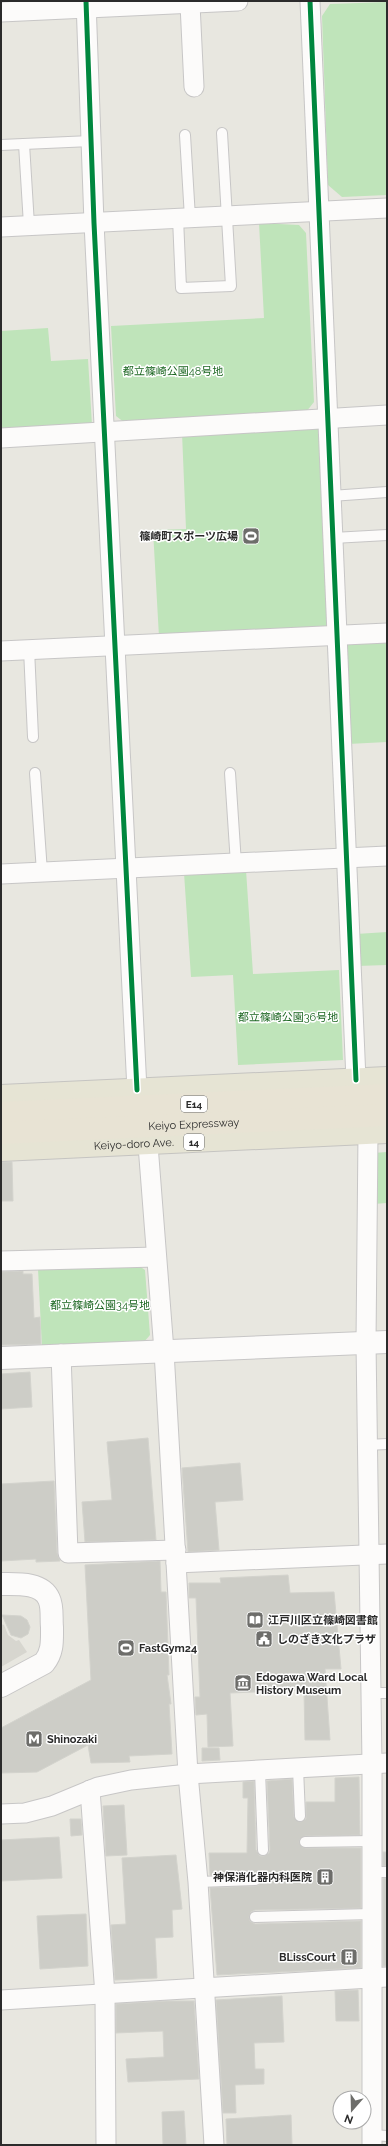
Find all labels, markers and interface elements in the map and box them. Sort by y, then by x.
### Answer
park label: 都立篠崎公園48号地 [123,365,223,378]
sports icon: 篠崎町スポーツ広場 [241,526,261,546]
place label: 篠崎町スポーツ広場 [139,530,238,543]
park label: 都立篠崎公園36号地 [238,1011,338,1024]
road number: E14 [181,1096,207,1112]
street label: Keiyo Expressway [148,1115,240,1133]
road number: 14 [184,1134,204,1150]
street label: Keiyo-doro Ave. [94,1135,174,1152]
park label: 都立篠崎公園34号地 [50,1299,150,1312]
library icon: 江戸川区立篠崎図書館 [245,1610,265,1630]
place label: 江戸川区立篠崎図書館 [268,1614,378,1627]
public building icon: しのざき文化プラザ [254,1629,274,1649]
place label: しのざき文化プラザ [277,1633,376,1646]
sports icon: FastGym24 [116,1638,136,1658]
place label: FastGym24 [139,1642,197,1655]
place label: Edogawa Ward Local History Museum [256,1671,368,1697]
museum icon: Edogawa Ward Local History Museum [233,1673,253,1693]
metro station icon: Shinozaki [24,1729,44,1749]
place label: Shinozaki [47,1733,97,1746]
building icon: 神保消化器内科医院 [315,1867,335,1887]
place label: 神保消化器内科医院 [213,1871,312,1884]
building icon: BLissCourt [339,1947,359,1967]
place label: BLissCourt [279,1951,337,1964]
north arrow [332,2090,372,2130]
text: N [343,2111,355,2126]

